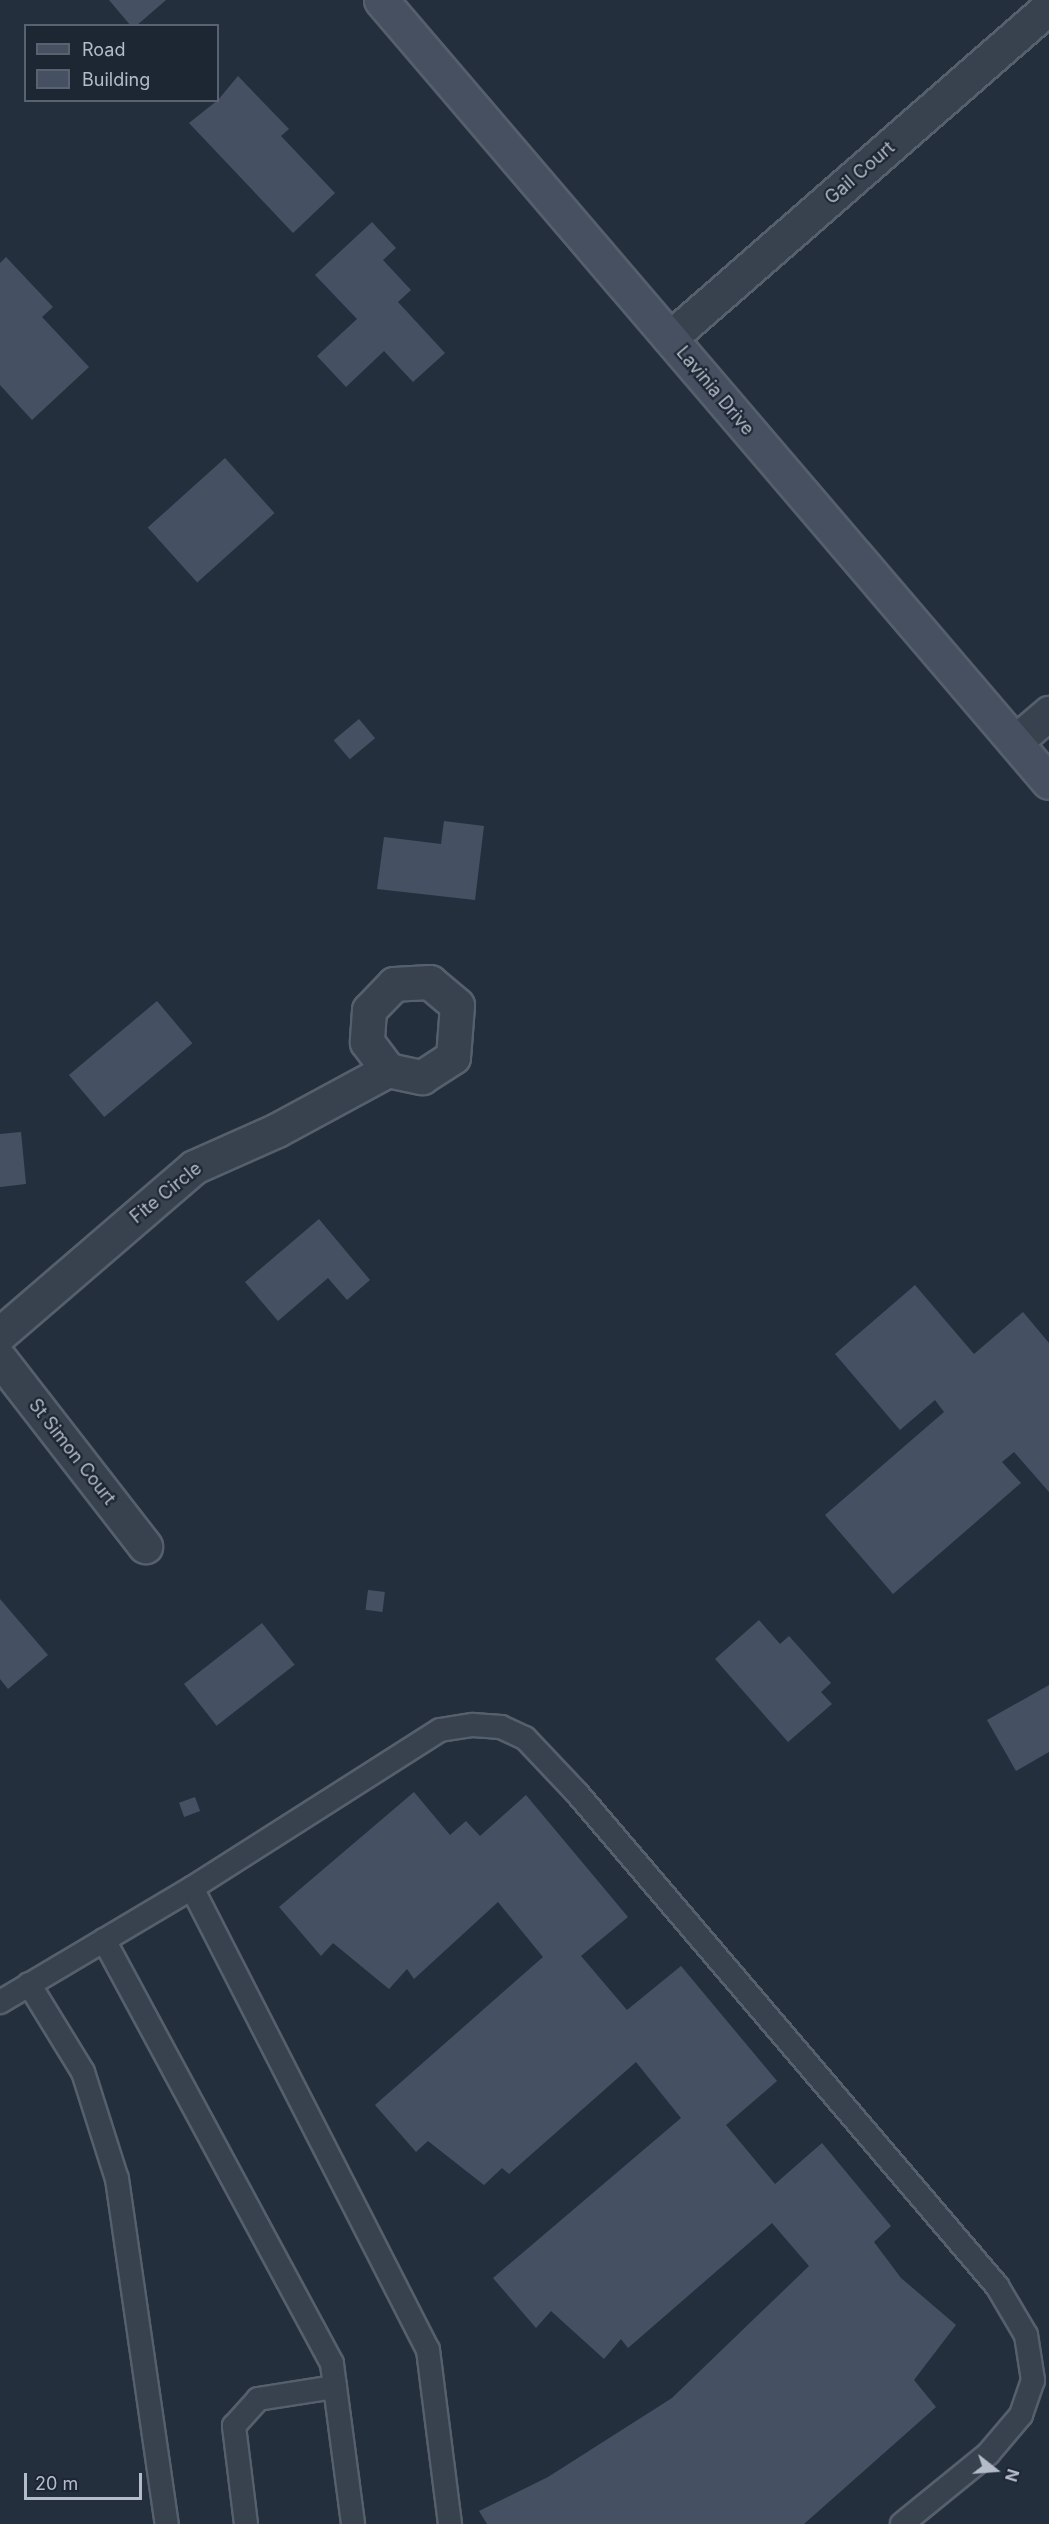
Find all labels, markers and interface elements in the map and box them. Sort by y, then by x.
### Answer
legend [24,24,219,102]
text: Road [82,39,125,60]
text: Building [82,69,150,90]
street label: Gail Court [821,137,899,209]
street label: Lavinia Drive [672,342,758,440]
street label: Fite Circle [126,1158,206,1228]
street label: St Simon Court [24,1395,120,1509]
north arrow [965,2440,1025,2500]
scale bar [27,2461,146,2499]
text: N [1001,2466,1024,2484]
text: 20 m [35,2473,78,2494]

